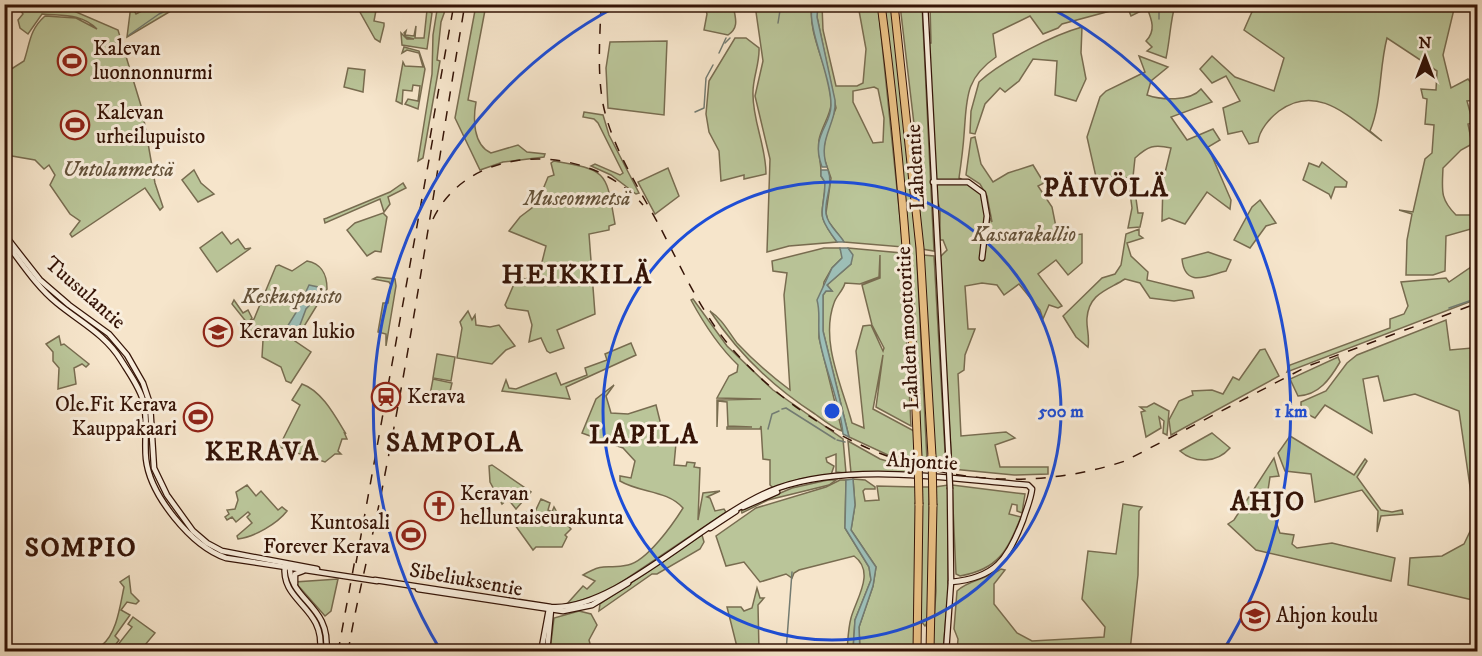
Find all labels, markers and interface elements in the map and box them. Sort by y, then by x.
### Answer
north arrow [1395,27,1455,87]
text: N [1418,33,1432,53]
place label: Kalevan luonnonnurmi [93,36,213,86]
sports icon: Kalevan luonnonnurmi [56,45,88,77]
place label: Kalevan urheilupuisto [96,100,205,150]
sports icon: Kalevan urheilupuisto [59,109,91,141]
street label: Lahdentie [901,123,931,211]
park label: Untolanmetsä [62,157,174,183]
district label: PÄIVÖLÄ [1043,171,1169,205]
park label: Museonmetsä [522,186,631,212]
park label: Kassarakallio [971,222,1076,248]
street label: Lahden moottoritie [891,245,925,410]
street label: Tuusulantie [39,251,131,335]
district label: HEIKKILÄ [501,258,653,292]
park label: Keskuspuisto [241,284,342,310]
school or university icon: Keravan lukio [202,316,234,348]
place label: Keravan lukio [239,319,355,345]
station icon: Kerava [370,381,402,413]
place label: Kerava [407,384,465,410]
place label: Ole.Fit Kerava Kauppakaari [55,392,177,442]
sports icon: Ole.Fit Kerava Kauppakaari [182,401,214,433]
centre of rings [822,401,842,421]
text: 500 m [1037,401,1084,423]
text: 1 km [1275,401,1308,423]
district label: LAPILA [589,418,699,452]
district label: SAMPOLA [386,426,524,460]
district label: KERAVA [205,435,319,469]
street label: Ahjontie [886,447,959,477]
place label: Keravan helluntaiseurakunta [460,481,624,531]
district label: AHJO [1229,485,1306,519]
church icon: Keravan helluntaiseurakunta [423,490,455,522]
place label: Kuntosali Forever Kerava [263,510,390,560]
sports icon: Kuntosali Forever Kerava [395,519,427,551]
district label: SOMPIO [25,531,137,565]
street label: Sibeliuksentie [407,557,525,603]
school or university icon: Ahjon koulu [1239,600,1271,632]
place label: Ahjon koulu [1276,603,1378,629]

